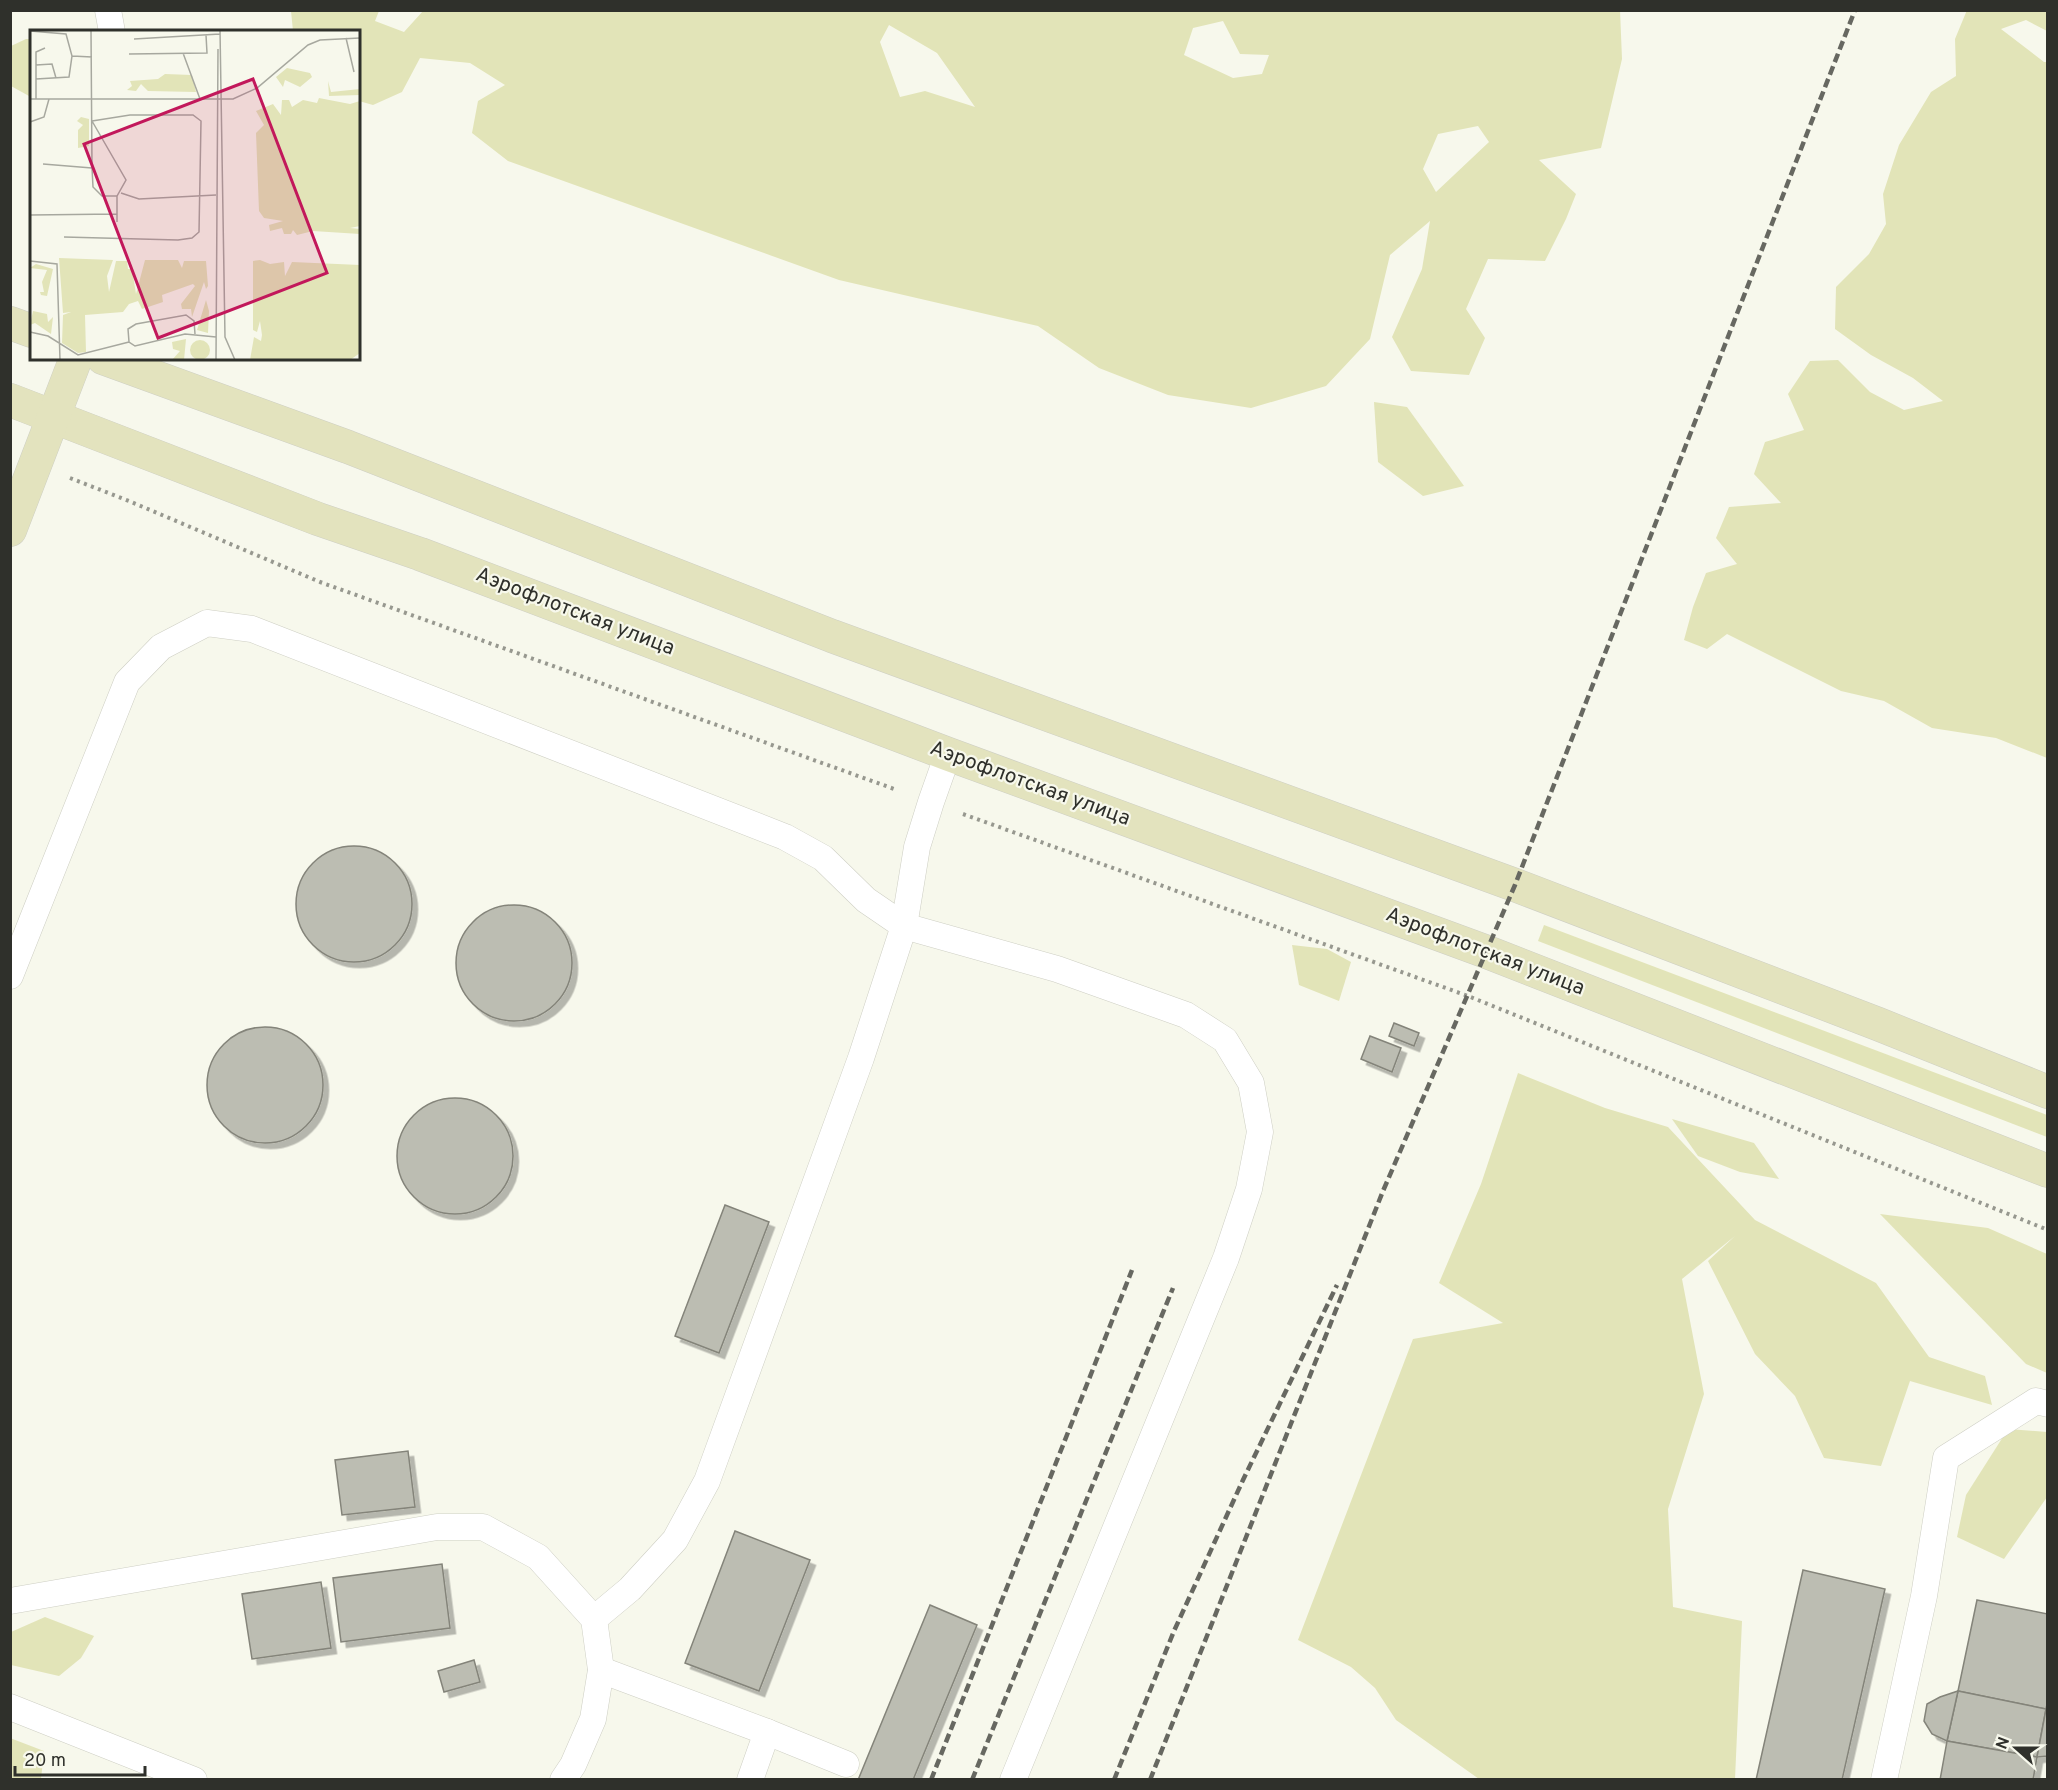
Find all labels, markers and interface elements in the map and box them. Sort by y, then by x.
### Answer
inset map [30,30,360,360]
street label: Аэрофлотская улица [472,562,678,662]
street label: Аэрофлотская улица [926,735,1134,833]
street label: Аэрофлотская улица [1382,902,1588,1002]
north arrow [1986,1718,2046,1778]
text: N [1992,1734,2015,1752]
scale bar [15,1739,146,1777]
text: 20 m [24,1750,66,1773]

